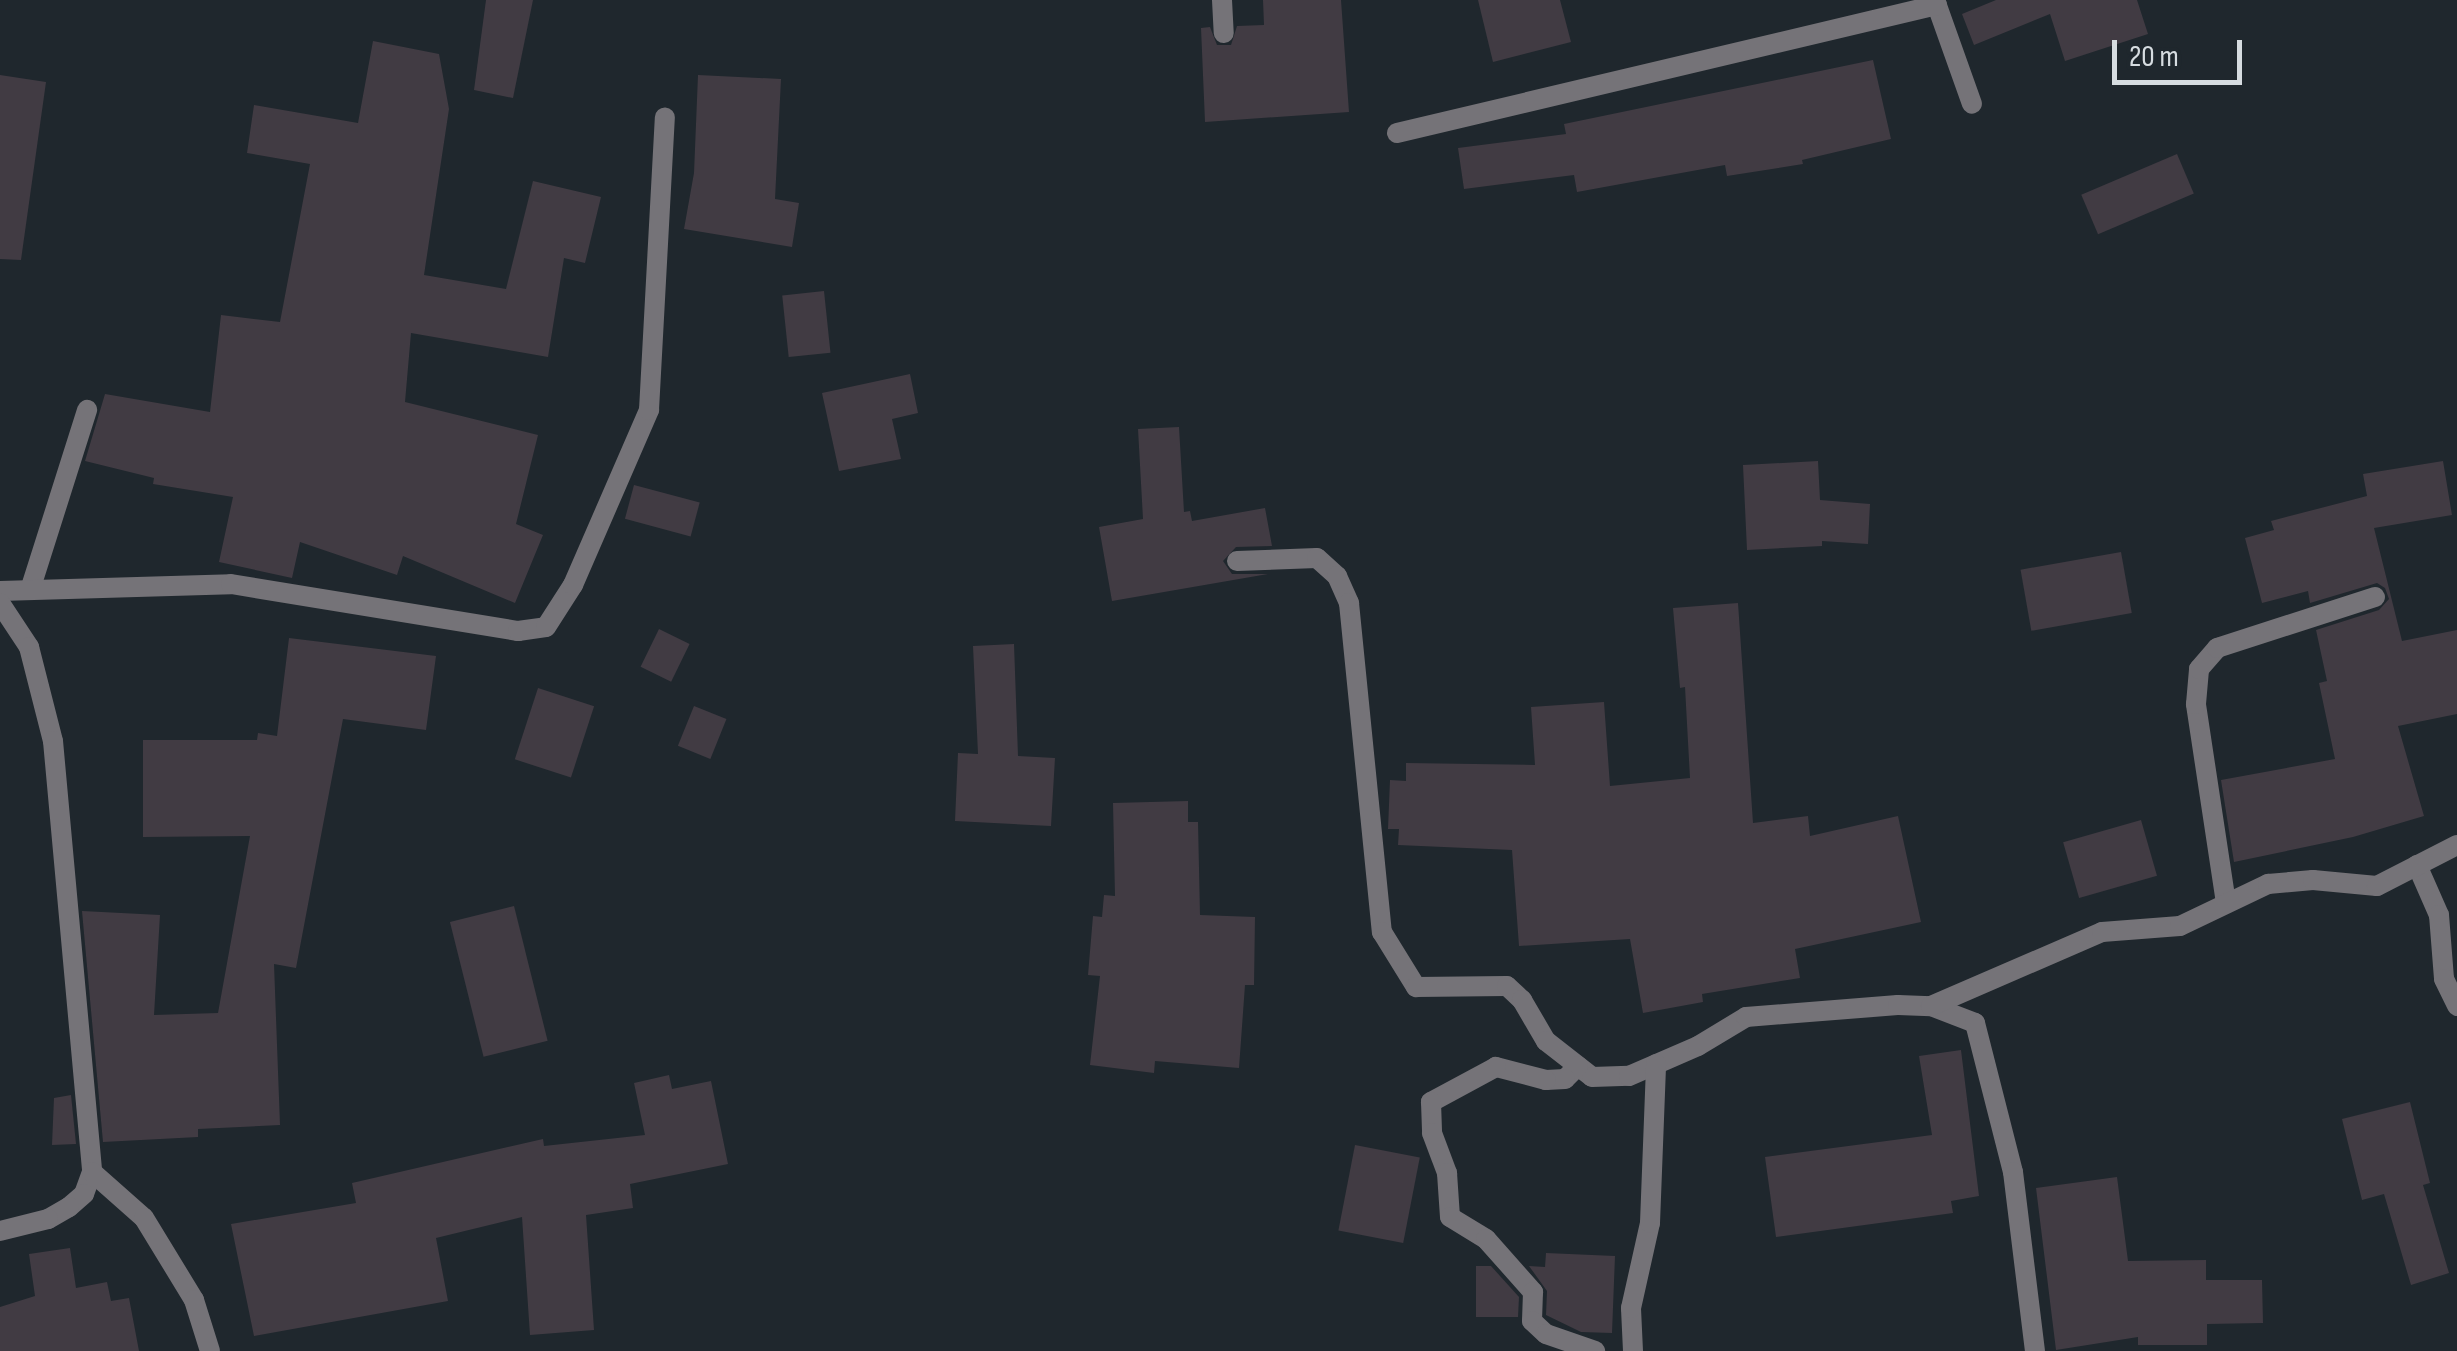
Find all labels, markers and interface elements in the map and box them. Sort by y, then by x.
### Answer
scale bar [2117,20,2247,82]
text: 20 m [2129,39,2179,75]

